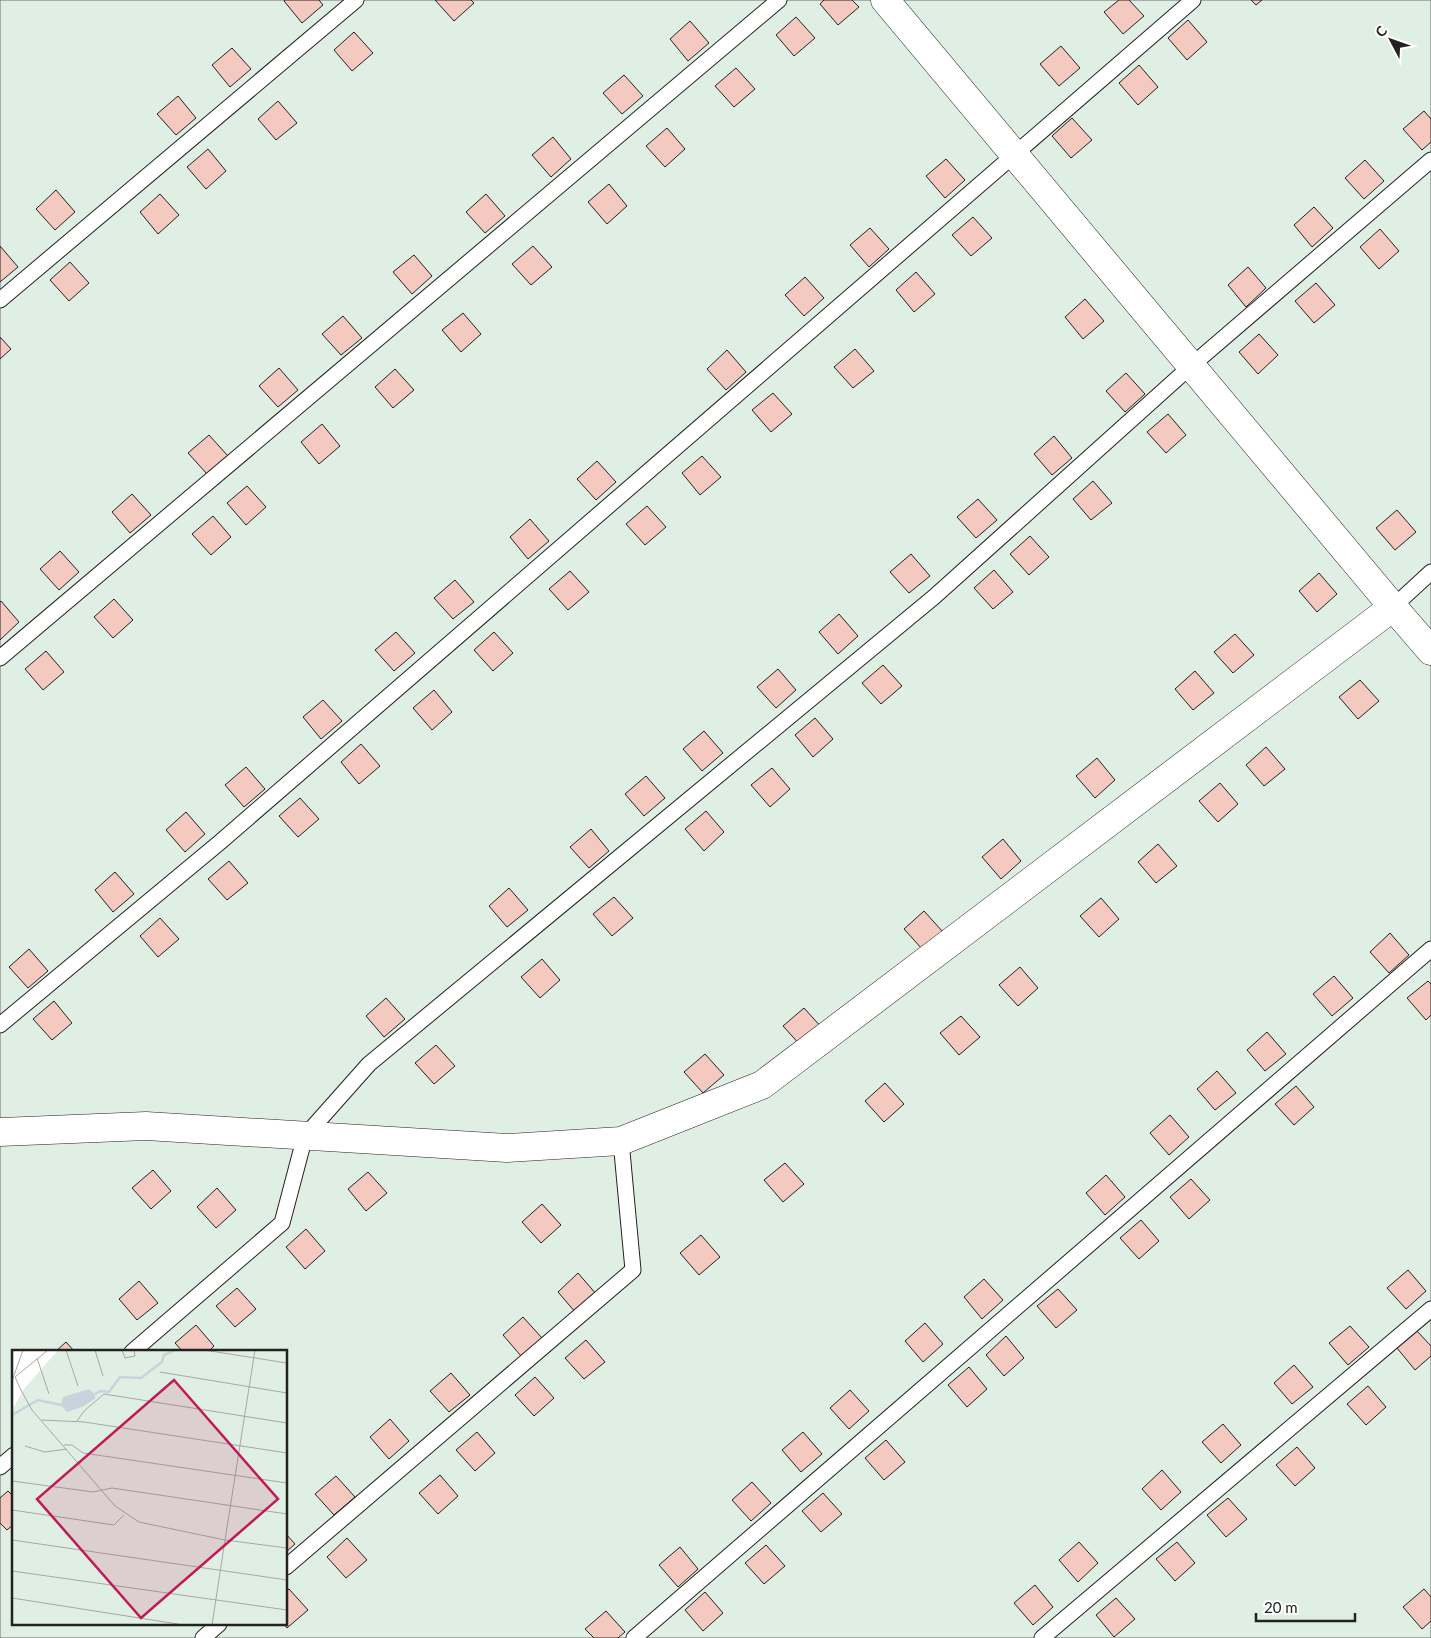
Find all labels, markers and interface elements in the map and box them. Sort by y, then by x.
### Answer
north arrow [1366,15,1416,65]
text: С [1371,22,1391,40]
inset map [12,1350,288,1626]
scale bar [1256,1590,1355,1622]
text: 20 m [1264,1598,1298,1616]

